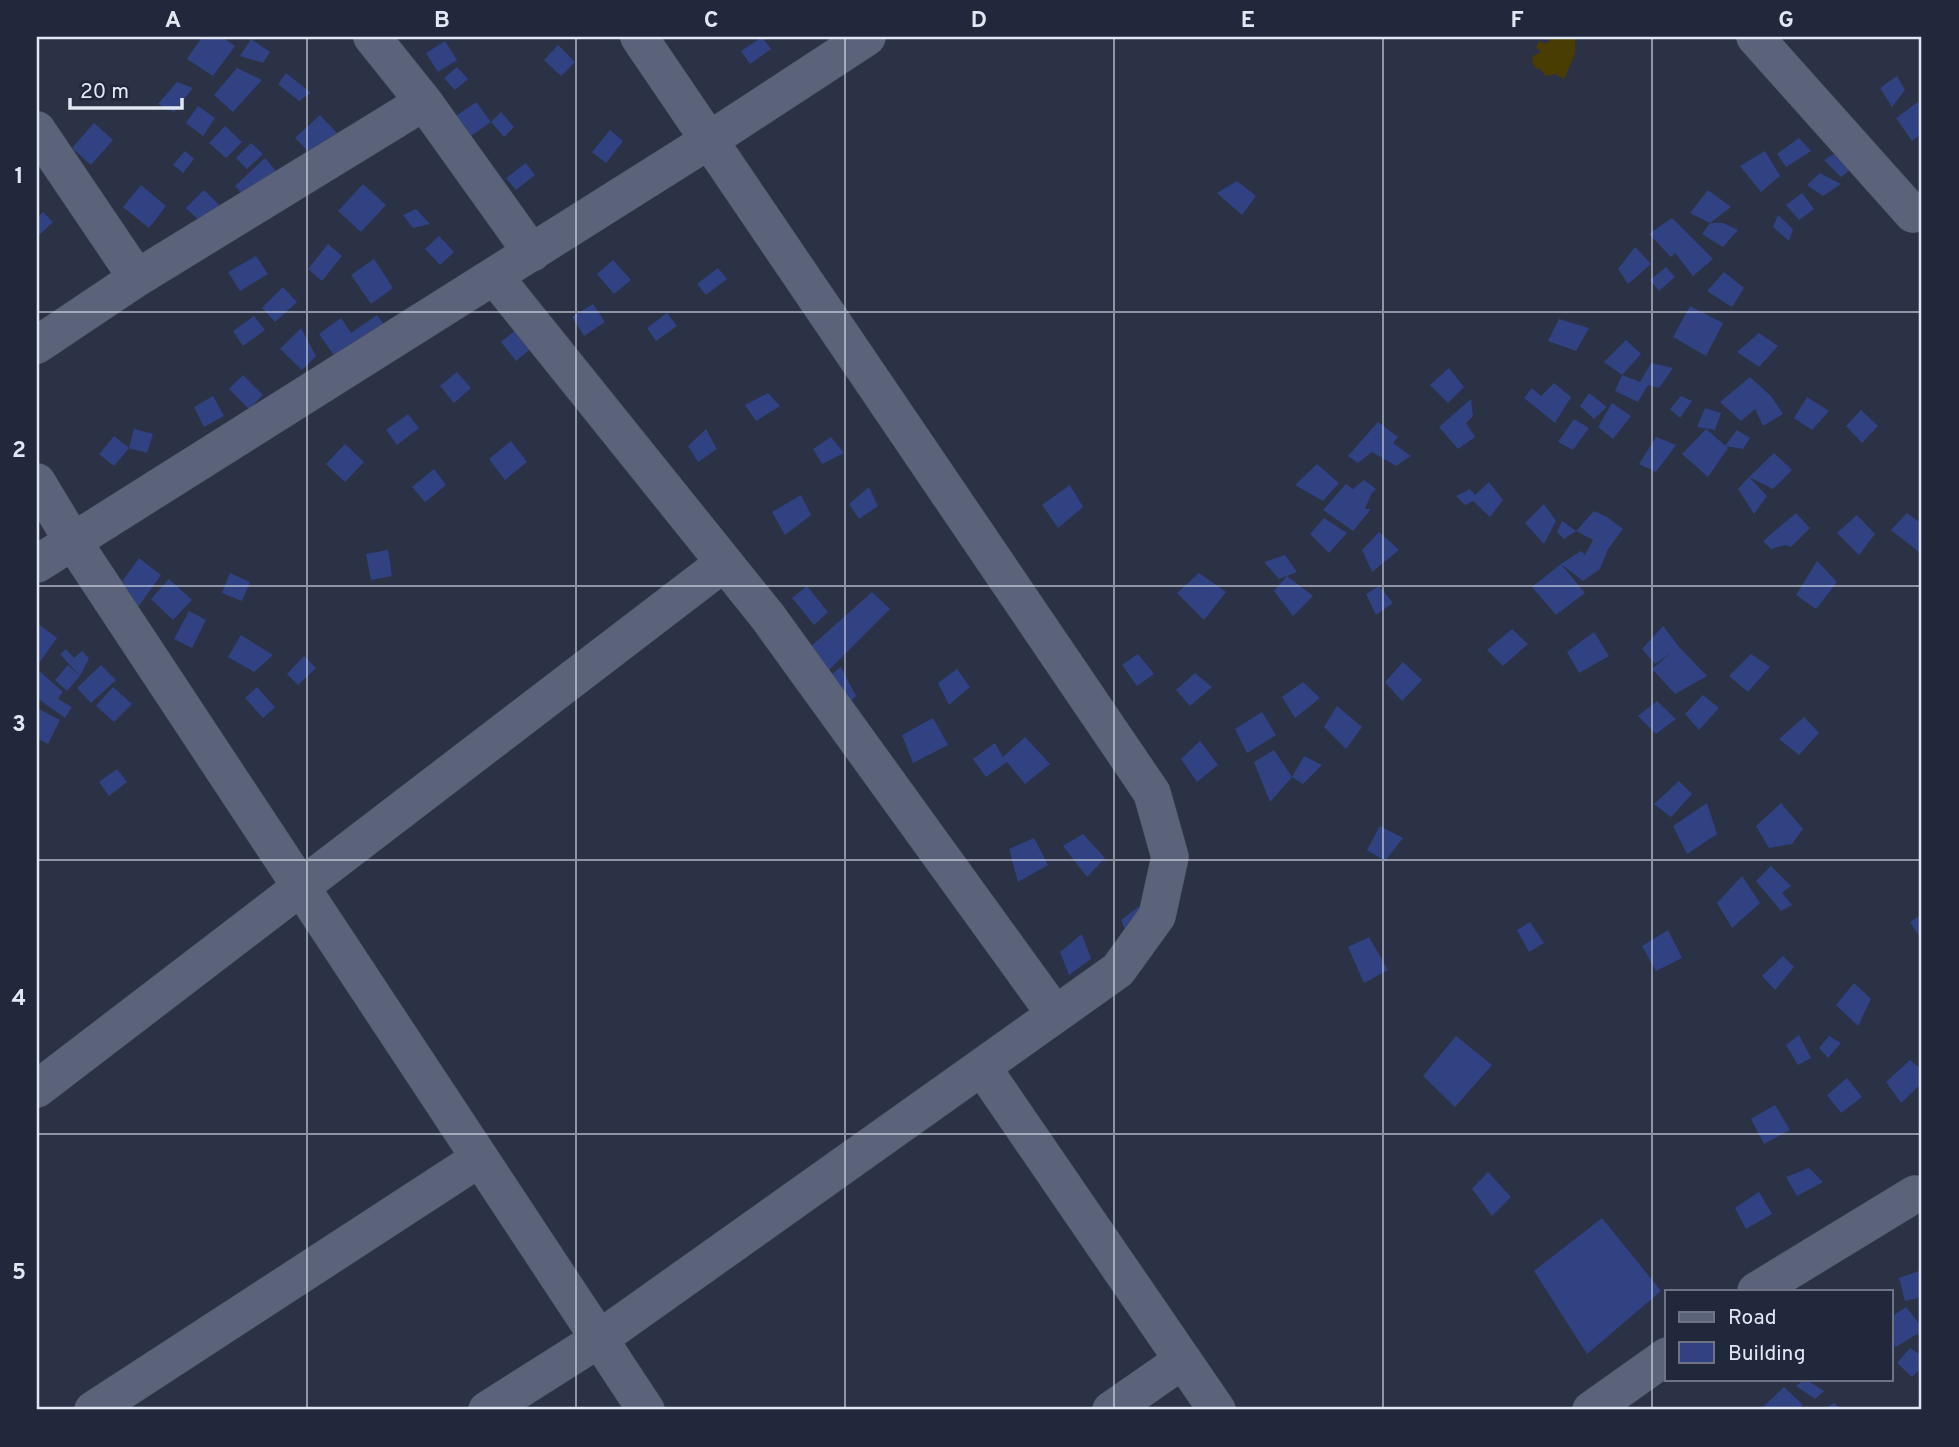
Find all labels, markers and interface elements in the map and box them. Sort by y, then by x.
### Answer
text: A [165,7,181,36]
text: B [434,7,450,36]
text: C [704,7,718,36]
text: D [971,7,987,36]
text: E [1241,7,1255,36]
text: F [1510,7,1524,36]
text: G [1778,7,1794,36]
scale bar [70,66,182,110]
text: 20 m [80,79,129,106]
text: 1 [14,163,24,192]
text: 2 [12,437,26,466]
text: 3 [12,711,26,740]
text: 4 [12,985,26,1014]
text: 5 [12,1259,26,1288]
legend [1665,1290,1892,1380]
text: Road [1728,1305,1777,1332]
text: Building [1728,1341,1806,1368]

